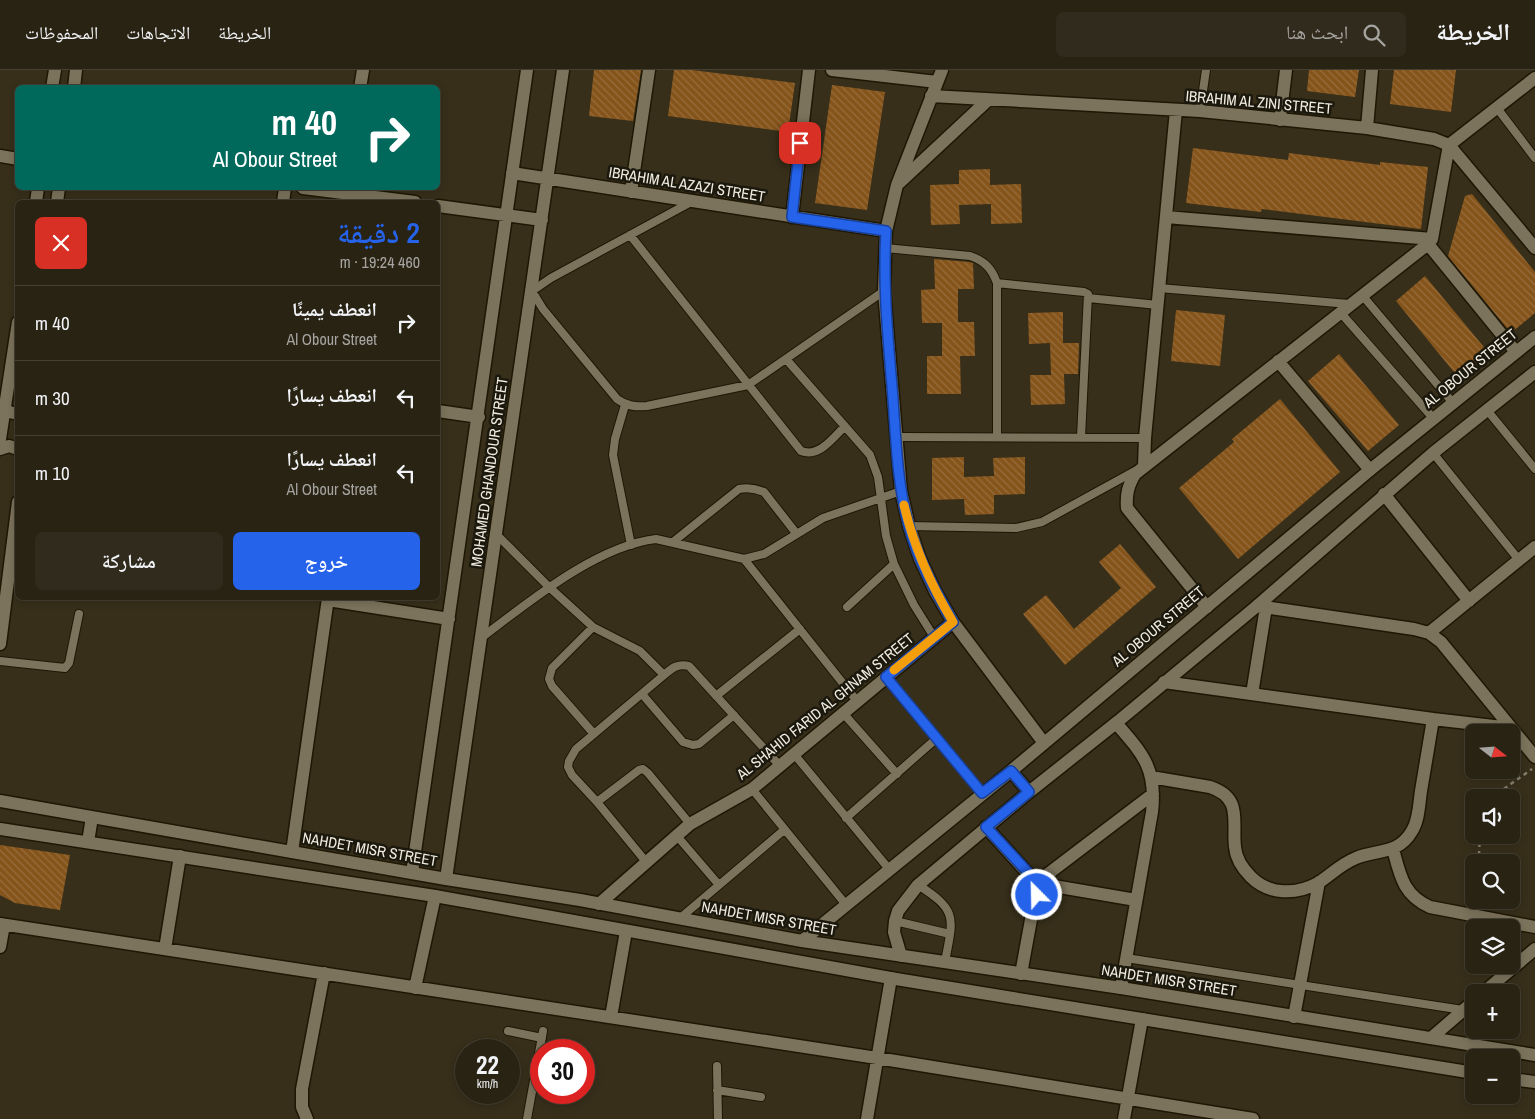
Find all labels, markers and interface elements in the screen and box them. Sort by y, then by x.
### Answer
search box [1056,12,1406,57]
text: الخريطة [1436,15,1510,47]
text: ابحث هنا [1286,19,1348,45]
text: المحفوظات [25,20,98,45]
text: الاتجاهات [126,20,190,45]
text: الخريطة [218,20,271,45]
icon: search [1360,21,1388,49]
street label: IBRAHIM AL ZINI STREET [1185,85,1334,119]
text: 40 m [272,99,337,146]
icon: right [355,105,420,170]
pin [779,122,821,164]
icon: arrive [786,129,814,157]
text: Al Obour Street [213,144,337,174]
street label: IBRAHIM AL AZAZI STREET [607,161,767,207]
text: 2 دقيقة [337,212,420,252]
button: close [35,217,87,269]
text: 460 m · 19:24 [340,251,420,273]
text: انعطف يمينًا [292,296,377,322]
icon: right [392,309,420,337]
text: 40 m [35,310,70,336]
street label: AL OBOUR STREET [1418,323,1522,413]
text: Al Obour Street [287,328,377,350]
street label: MOHAMED GHANDOUR STREET [465,375,513,568]
text: انعطف يسارًا [287,382,377,408]
icon: left [392,384,420,412]
text: 30 m [35,385,70,411]
text: انعطف يسارًا [287,446,377,472]
icon: left [392,459,420,487]
text: 10 m [35,460,70,486]
text: Al Obour Street [287,478,377,500]
button: مشاركة [35,532,223,590]
button: خروج [233,532,420,590]
street label: AL OBOUR STREET [1106,581,1209,672]
street label: AL SHAHID FARID AL GHNAM STREET [731,627,918,785]
north arrow [1465,724,1520,779]
map controls [1465,724,1520,1104]
button: sound [1465,789,1520,844]
street label: NAHDET MISR STREET [301,827,439,871]
button: search [1465,854,1520,909]
position arrow [1010,868,1062,920]
street label: NAHDET MISR STREET [700,896,838,940]
button: layers [1465,919,1520,974]
street label: NAHDET MISR STREET [1100,959,1239,1001]
button: + [1465,984,1520,1039]
speed limit sign: 30 [530,1039,595,1104]
text: 22 [476,1048,499,1082]
button: − [1465,1049,1520,1104]
text: km/h [477,1076,498,1092]

